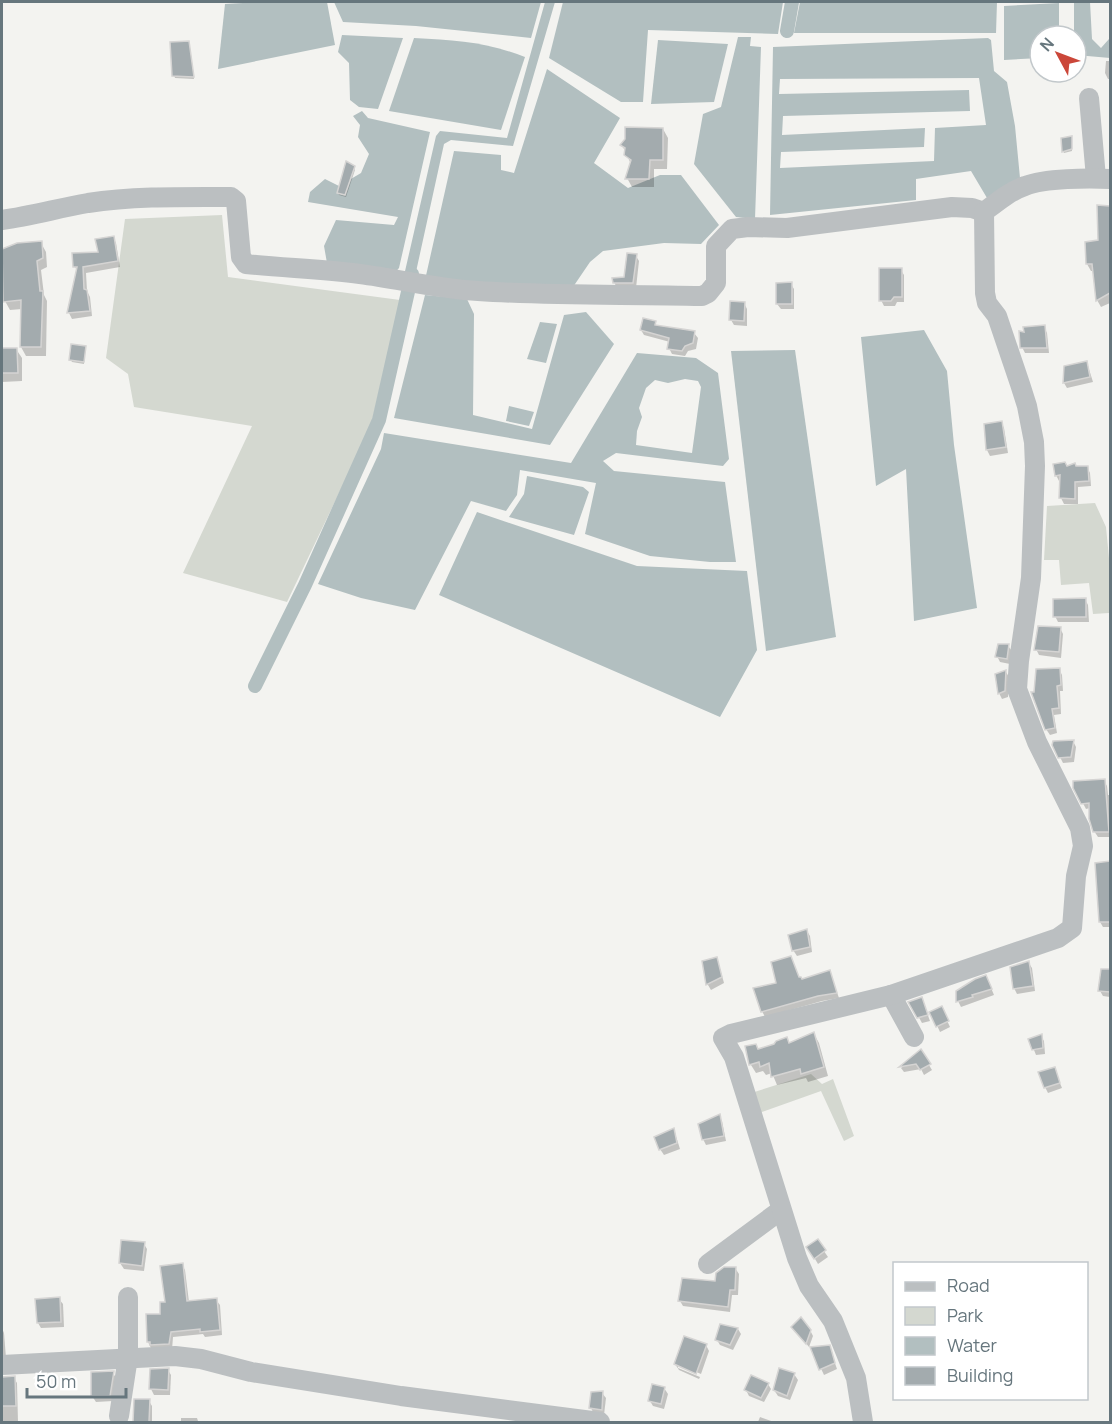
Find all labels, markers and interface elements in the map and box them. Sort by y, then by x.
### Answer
north arrow [1028,24,1088,84]
text: N [1035,33,1059,56]
legend [893,1262,1088,1400]
text: Road [947,1273,990,1297]
text: Park [947,1303,984,1327]
text: Water [947,1333,997,1357]
scale bar [27,1361,126,1399]
text: Building [947,1363,1013,1387]
text: 50 m [36,1369,76,1393]

